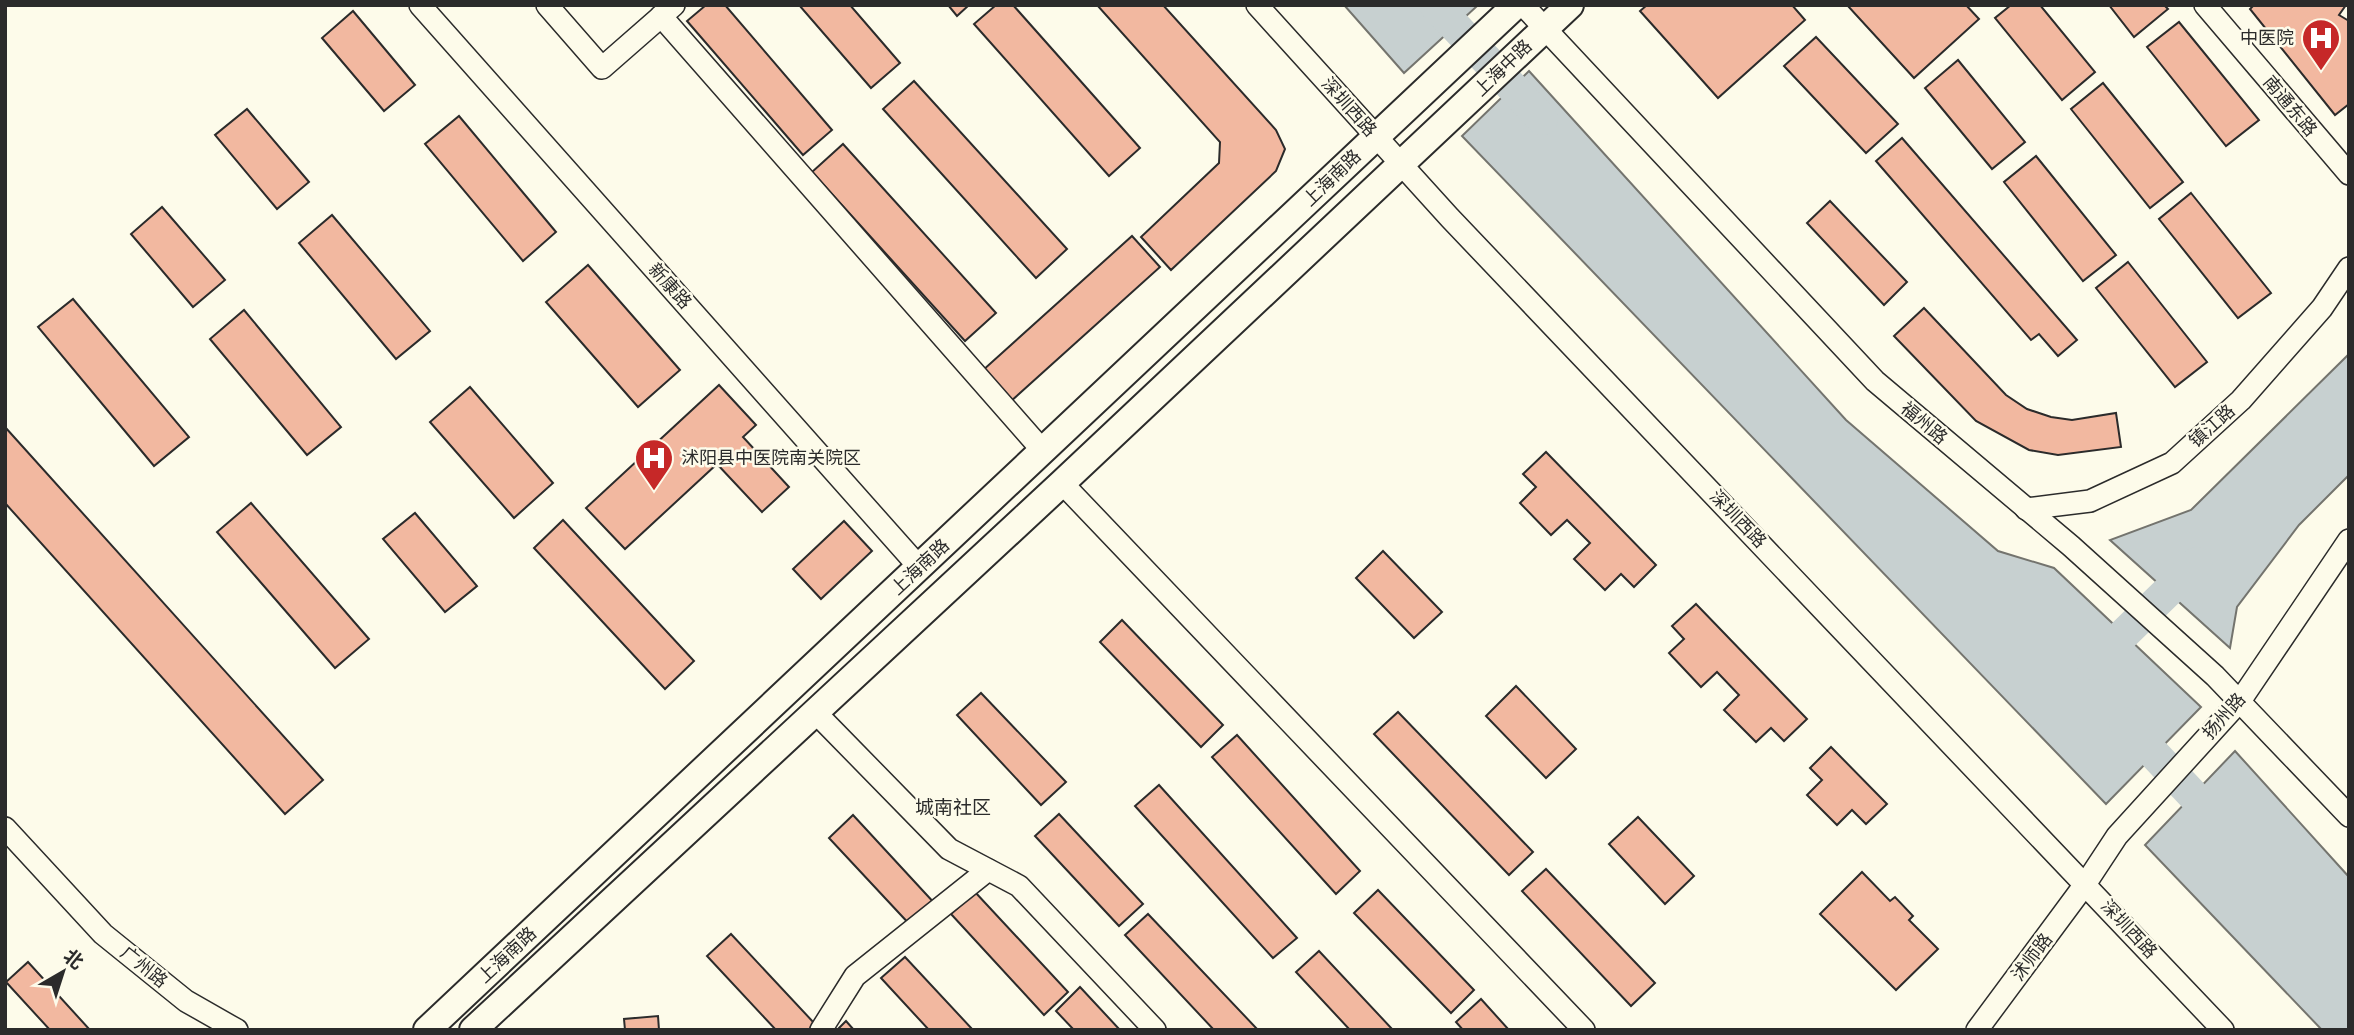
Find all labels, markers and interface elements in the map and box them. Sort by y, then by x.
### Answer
hospital icon: 中医院 [2300,17,2342,72]
place label: 中医院 [2240,28,2294,51]
street label: 上海中路 [1470,36,1538,102]
street label: 南通东路 [2257,72,2321,142]
street label: 深圳西路 [1315,74,1381,142]
street label: 上海南路 [1299,146,1367,212]
street label: 新康路 [642,259,695,315]
street label: 福州路 [1895,398,1951,450]
street label: 镇江路 [2185,401,2241,454]
hospital icon: 沭阳县中医院南关院区 [633,437,675,492]
place label: 沭阳县中医院南关院区 [681,448,861,471]
street label: 深圳西路 [1704,486,1770,554]
street label: 上海南路 [887,535,955,601]
street label: 扬州路 [2199,689,2252,745]
district label: 城南社区 [915,797,991,821]
street label: 深圳西路 [2095,896,2161,964]
street label: 上海南路 [474,923,542,989]
street label: 沭师路 [2008,929,2059,986]
north arrow [28,937,98,1007]
street label: 广州路 [115,942,171,994]
text: 北 [57,945,87,976]

